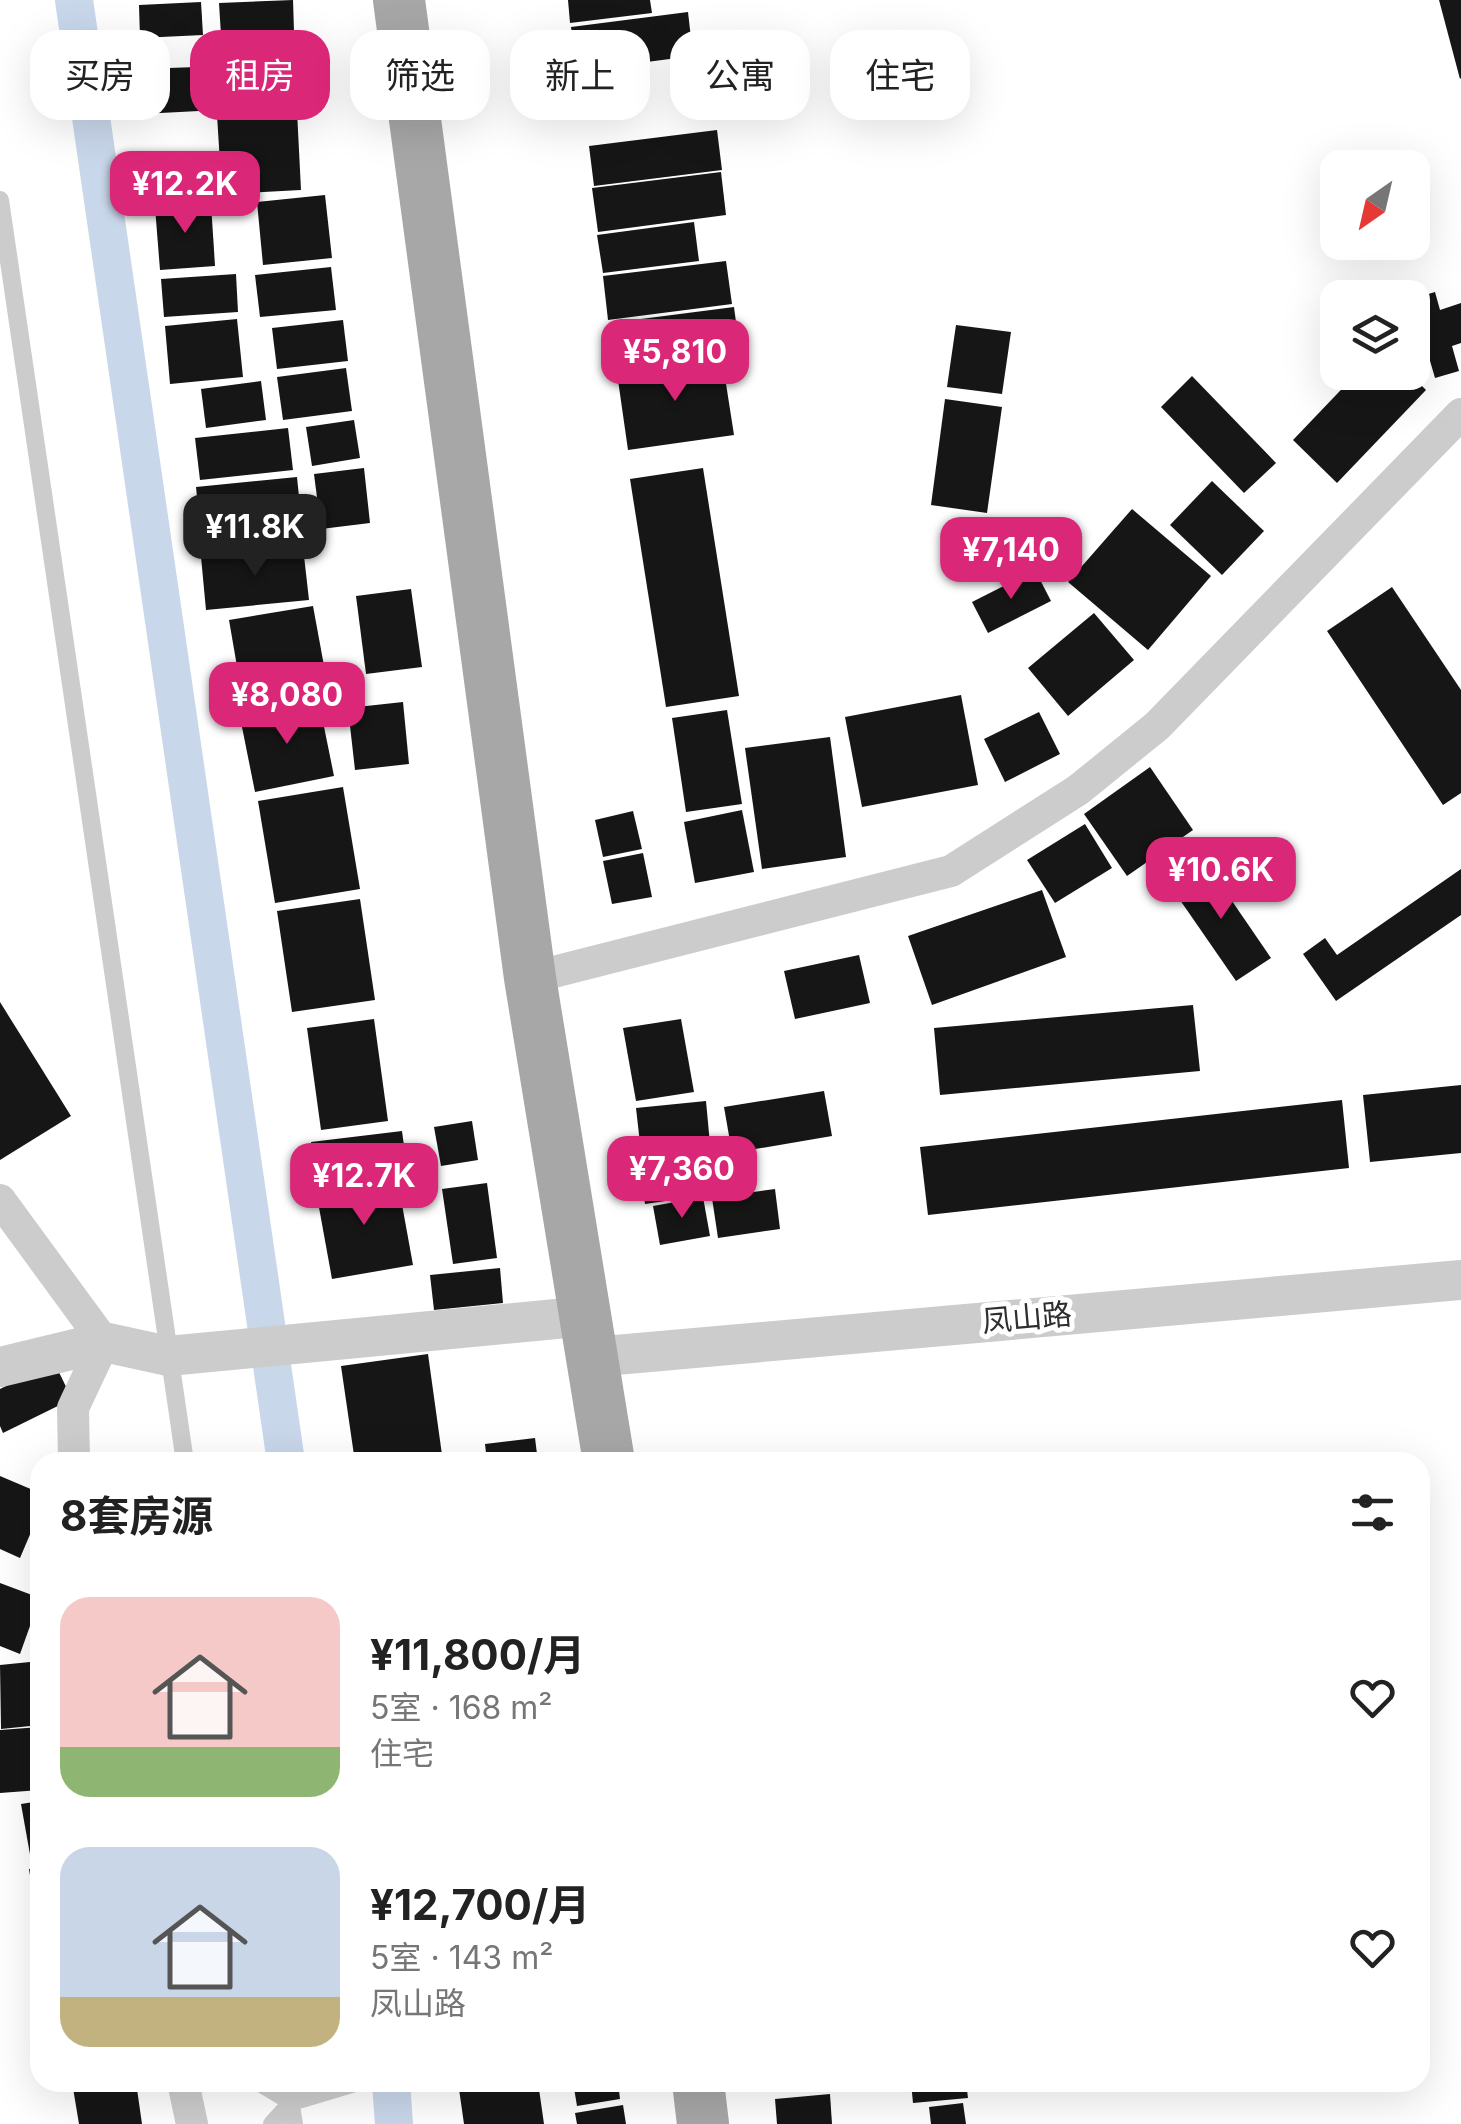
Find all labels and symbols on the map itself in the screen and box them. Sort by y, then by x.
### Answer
north arrow [1320,150,1430,260]
pin: ¥12.2K [104,151,266,236]
pin: ¥5,810 [594,319,756,404]
pin: ¥11.8K [174,494,336,579]
pin: ¥7,140 [930,517,1092,602]
pin: ¥8,080 [206,662,368,747]
pin: ¥10.6K [1140,837,1302,922]
pin: ¥7,360 [601,1136,763,1221]
pin: ¥12.7K [283,1143,445,1228]
street label: 凤山路 [981,1295,1073,1339]

